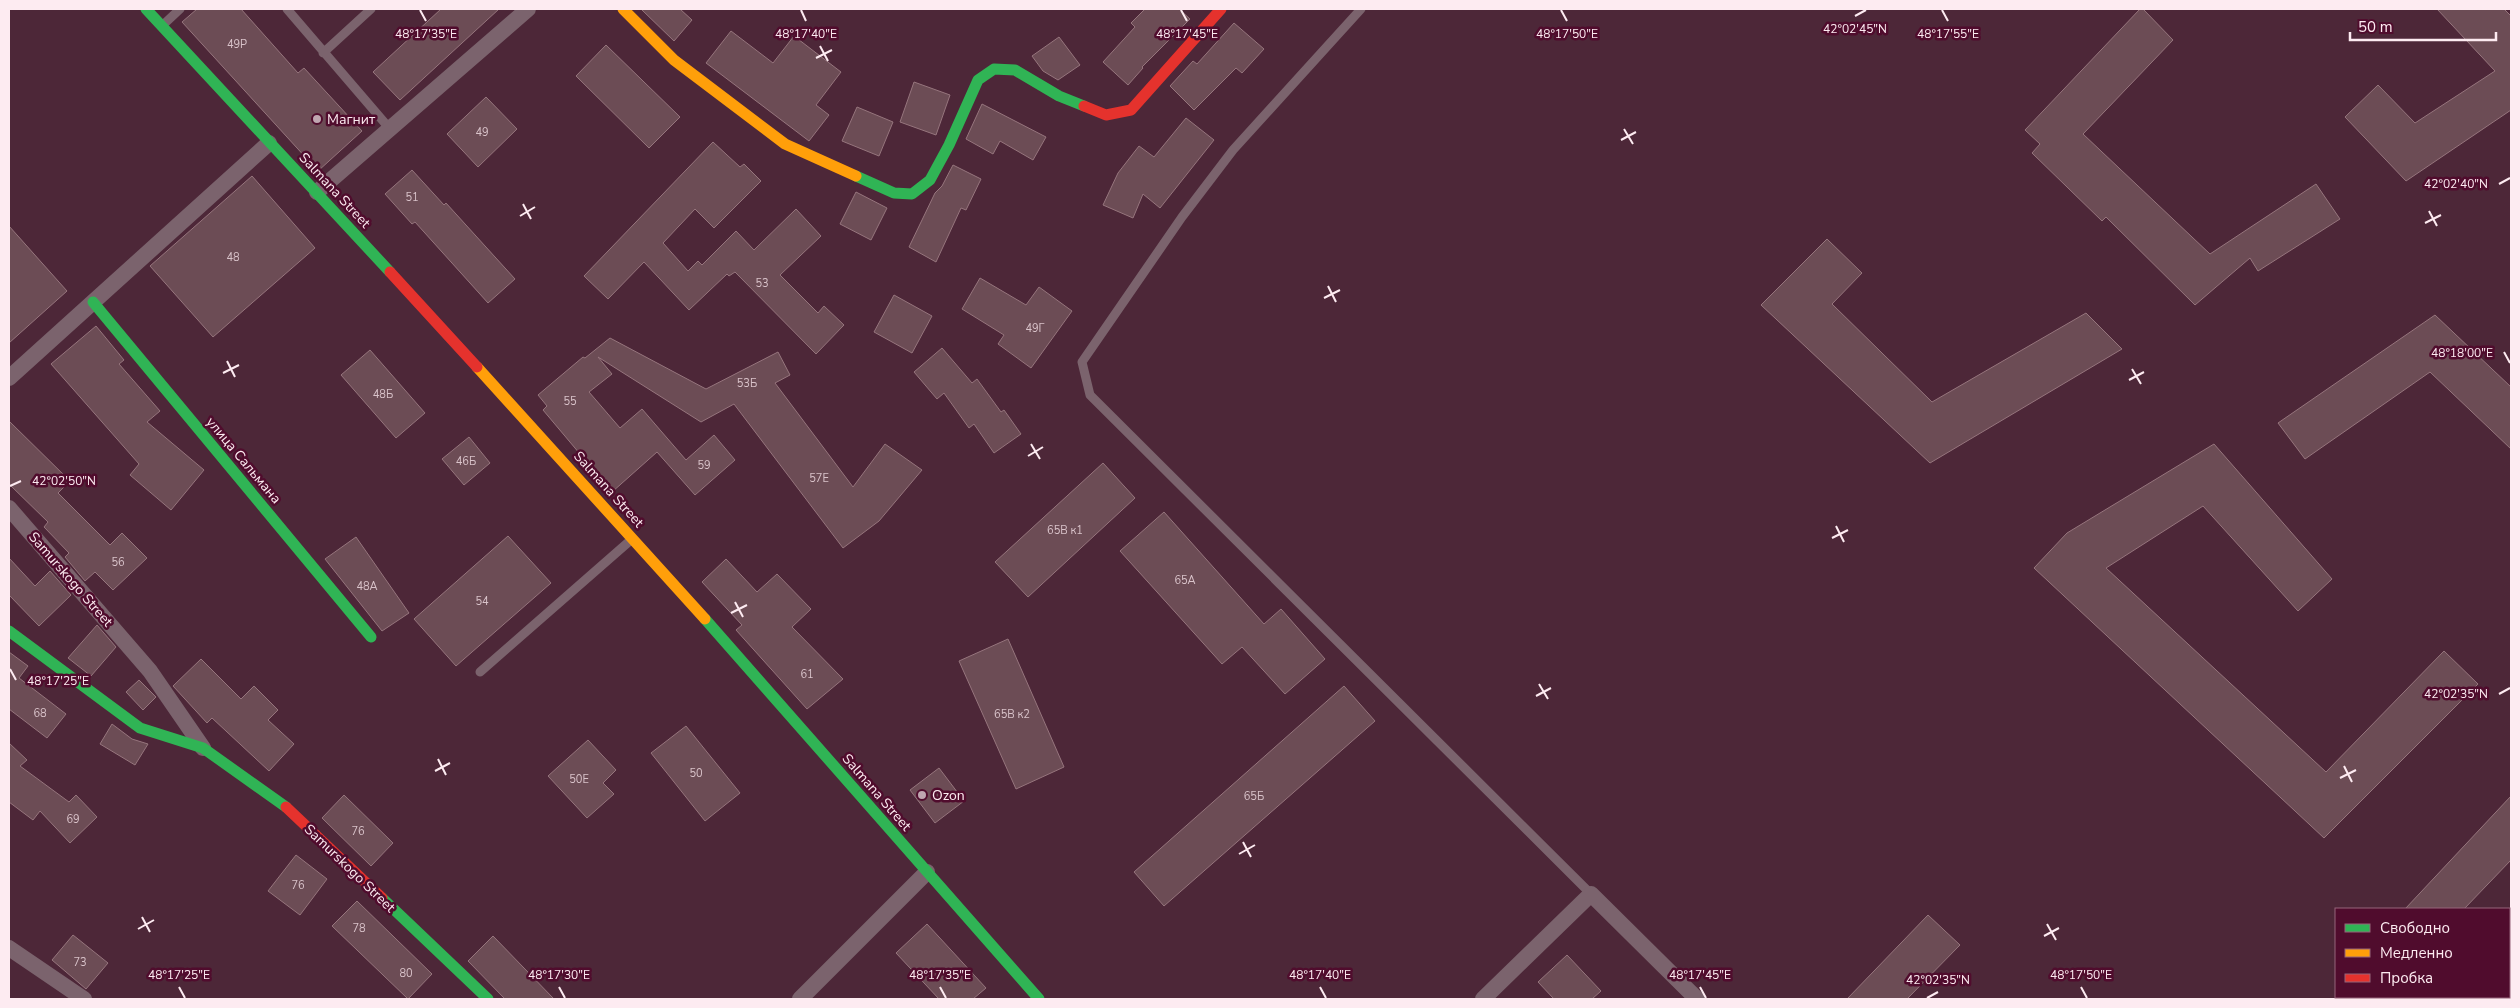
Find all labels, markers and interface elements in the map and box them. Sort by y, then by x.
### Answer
scale bar [2350,10,2496,42]
text: 50 m [2358,17,2393,37]
text: 42°02'45"N [1823,21,1887,37]
text: 48°17'35"E [395,26,457,42]
text: 48°17'40"E [775,26,837,42]
text: 48°17'45"E [1156,26,1218,42]
text: 48°17'50"E [1536,26,1598,42]
text: 48°17'55"E [1917,26,1979,42]
house number: 49Р [227,37,247,52]
place label: Магнит [327,110,376,129]
marker: Магнит [311,113,323,125]
house number: 49 [475,125,489,140]
street label: Salmana Street [295,148,375,232]
text: 42°02'40"N [2424,176,2488,192]
house number: 51 [405,190,419,205]
house number: 48 [226,250,240,265]
house number: 53 [755,276,769,291]
house number: 49Г [1025,321,1045,336]
text: 48°18'00"E [2431,345,2493,361]
house number: 53Б [737,376,757,391]
house number: 48Б [373,387,393,402]
house number: 55 [563,394,577,409]
street label: улица Сальмана [202,413,285,508]
street label: Salmana Street [569,447,648,532]
house number: 46Б [456,454,476,469]
house number: 59 [697,458,711,473]
house number: 57Е [809,471,829,486]
text: 42°02'50"N [32,473,96,489]
house number: 65В к1 [1047,523,1083,538]
street label: Samurskogo Street [24,528,117,631]
house number: 56 [111,555,125,570]
house number: 65А [1174,573,1196,588]
house number: 48А [356,579,378,594]
house number: 54 [475,594,489,609]
house number: 61 [800,667,814,682]
text: 48°17'25"E [27,673,89,689]
text: 42°02'35"N [2424,686,2488,702]
house number: 68 [33,706,47,721]
house number: 65В к2 [994,707,1030,722]
street label: Salmana Street [838,750,916,835]
house number: 50 [689,766,703,781]
house number: 50Е [569,772,589,787]
place label: Ozon [932,786,965,805]
marker: Ozon [916,789,928,801]
house number: 65Б [1244,789,1264,804]
house number: 69 [66,812,80,827]
street label: Samurskogo Street [300,820,399,917]
house number: 76 [351,824,365,839]
house number: 76 [291,878,305,893]
legend [2335,908,2510,998]
text: Свободно [2380,918,2450,938]
house number: 78 [352,921,366,936]
text: Медленно [2380,943,2453,963]
house number: 73 [73,955,87,970]
house number: 80 [399,966,413,981]
text: 48°17'25"E [148,967,210,983]
text: 48°17'30"E [528,967,590,983]
text: 48°17'35"E [909,967,971,983]
text: 48°17'40"E [1289,967,1351,983]
text: 48°17'45"E [1669,967,1731,983]
text: 48°17'50"E [2050,967,2112,983]
text: Пробка [2380,968,2433,988]
text: 42°02'35"N [1906,972,1970,988]

